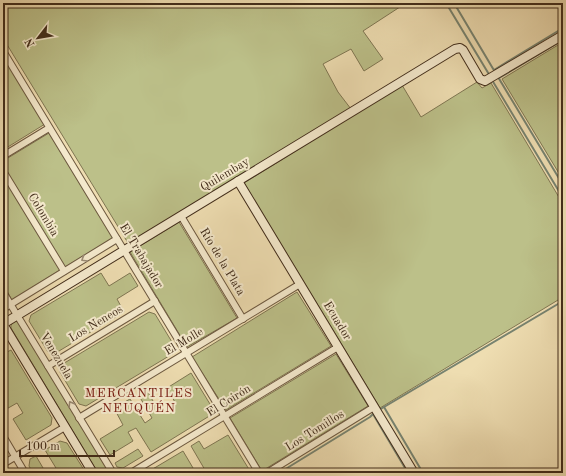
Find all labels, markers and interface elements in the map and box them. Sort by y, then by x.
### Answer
north arrow [18,18,58,58]
text: N [24,35,38,49]
street label: Quilembay [199,155,252,194]
street label: Colombia [25,191,61,239]
street label: El Trabajador [117,222,165,291]
street label: Río de la Plata [197,226,247,298]
one-way arrow [81,255,88,262]
street label: Ecuador [321,299,353,343]
street label: Los Neneos [67,303,125,345]
street label: El Molle [163,326,206,358]
street label: Venezuela [37,331,75,381]
street label: El Coirón [205,383,254,419]
district label: MERCANTILES NEUQUÉN [85,387,193,415]
one-way arrow [68,401,75,408]
street label: Los Tomillos [284,408,346,454]
scale bar [20,432,114,458]
text: 100 m [26,441,60,453]

